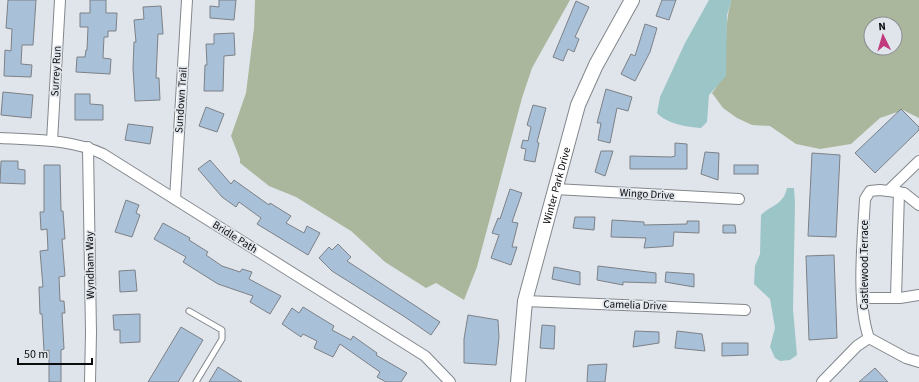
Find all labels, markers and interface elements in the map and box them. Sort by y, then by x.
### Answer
north arrow [863,16,903,56]
text: N [878,19,886,34]
street label: Surrey Run [47,45,65,97]
street label: Sundown Trail [171,66,191,133]
street label: Winter Park Drive [539,145,574,226]
street label: Wingo Drive [619,185,675,203]
street label: Bridle Path [210,217,260,257]
street label: Castlewood Terrace [857,219,872,310]
street label: Wyndham Way [82,231,98,299]
street label: Camelia Drive [603,296,668,314]
scale bar [18,340,92,366]
text: 50 m [24,346,48,363]

